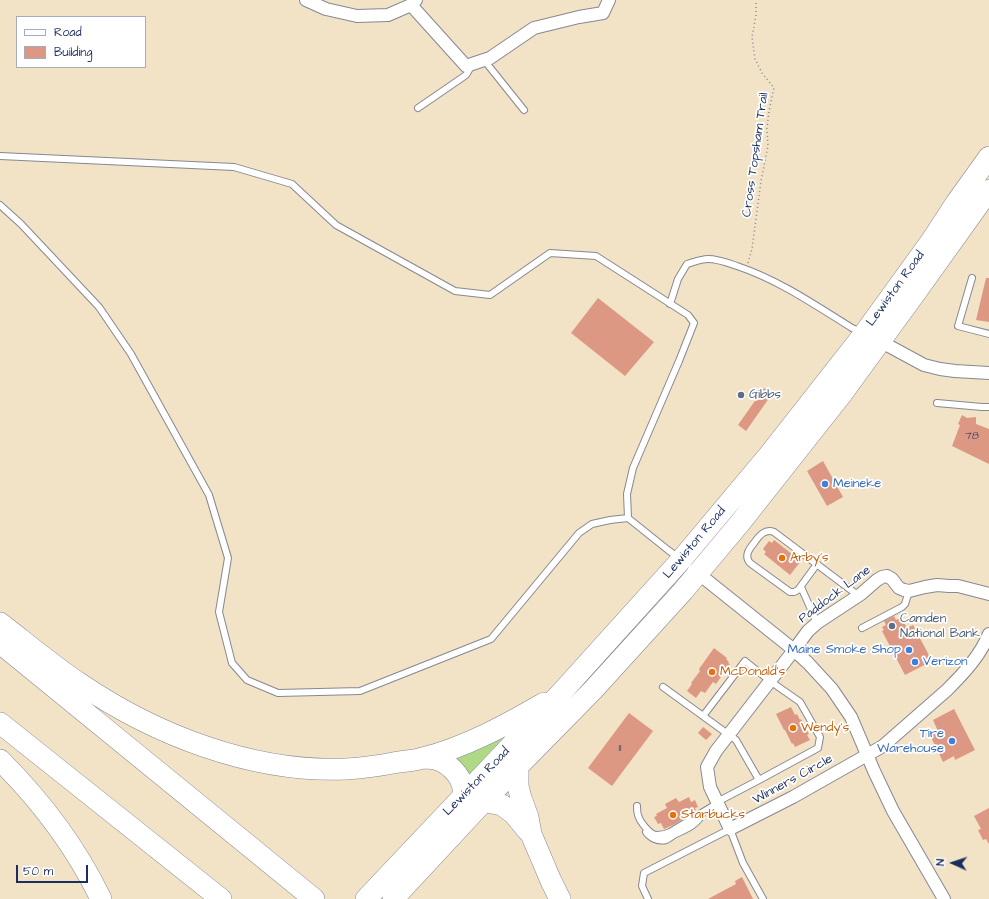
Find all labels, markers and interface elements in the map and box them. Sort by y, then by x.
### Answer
legend [16,16,146,68]
text: Road [54,24,82,41]
text: Building [54,44,92,61]
street label: Cross Topsham Trail [740,92,772,218]
street label: Lewiston Road [863,248,929,330]
place label: Gibbs [749,387,781,403]
marker: Gibbs [736,390,746,400]
house number: 78 [965,430,979,444]
place label: Meineke [833,476,881,492]
marker: Meineke [820,479,830,489]
street label: Lewiston Road [660,504,730,582]
place label: Arby's [790,550,829,566]
marker: Arby's [777,553,787,563]
street label: Paddock Lane [796,563,874,627]
place label: Camden National Bank [900,611,980,642]
marker: Camden National Bank [887,621,897,631]
place label: Maine Smoke Shop [788,642,901,658]
marker: Maine Smoke Shop [904,645,914,655]
place label: Verizon [923,654,968,670]
marker: Verizon [910,657,920,667]
place label: McDonald's [720,664,785,680]
marker: McDonald's [707,667,717,677]
place label: Wendy's [801,720,849,736]
marker: Wendy's [788,723,798,733]
place label: Tire Warehouse [877,726,944,757]
marker: Tire Warehouse [947,736,957,746]
house number: 11 [619,742,621,756]
street label: Lewiston Road [440,745,514,819]
street label: Winners Circle [750,752,836,808]
place label: Starbucks [681,807,745,823]
marker: Starbucks [668,810,678,820]
north arrow [933,843,973,883]
scale bar [18,857,90,883]
text: N [933,859,948,866]
text: 50 m [23,863,53,880]

